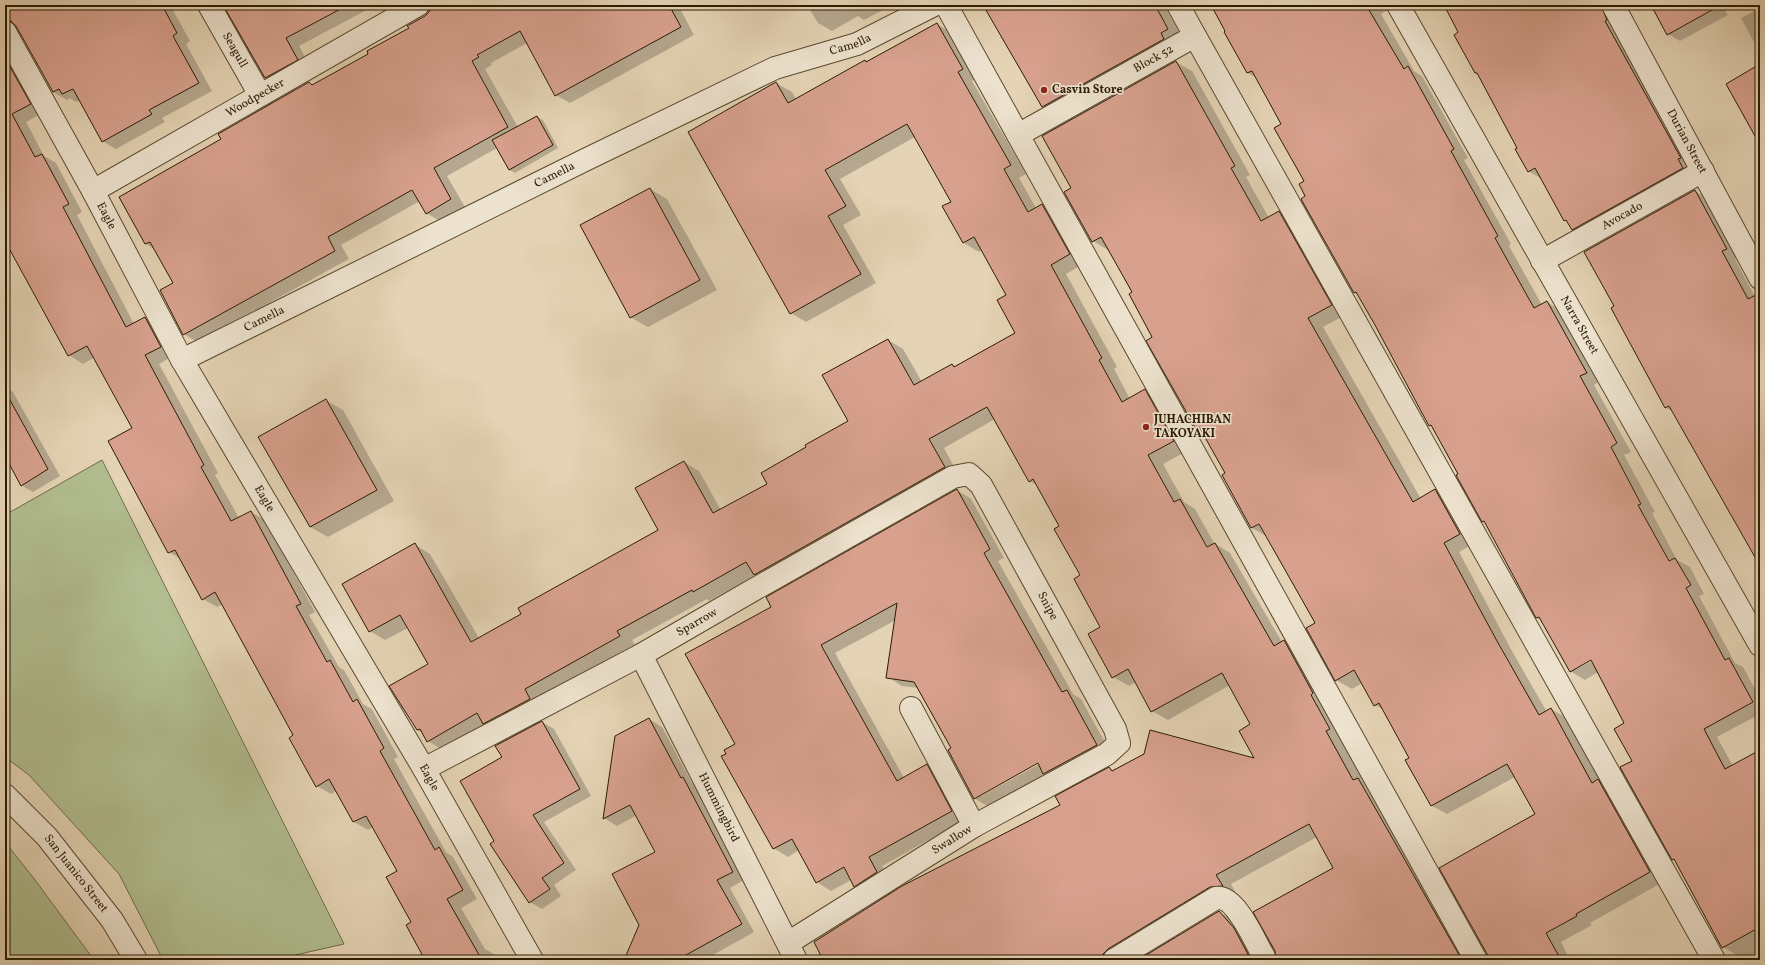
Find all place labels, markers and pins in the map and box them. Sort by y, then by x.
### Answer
place label: Casvin Store [1052,82,1123,98]
marker: Casvin Store [1039,85,1049,95]
place label: JUHACHIBAN TAKOYAKI [1153,412,1231,442]
marker: JUHACHIBAN TAKOYAKI [1141,422,1151,432]

